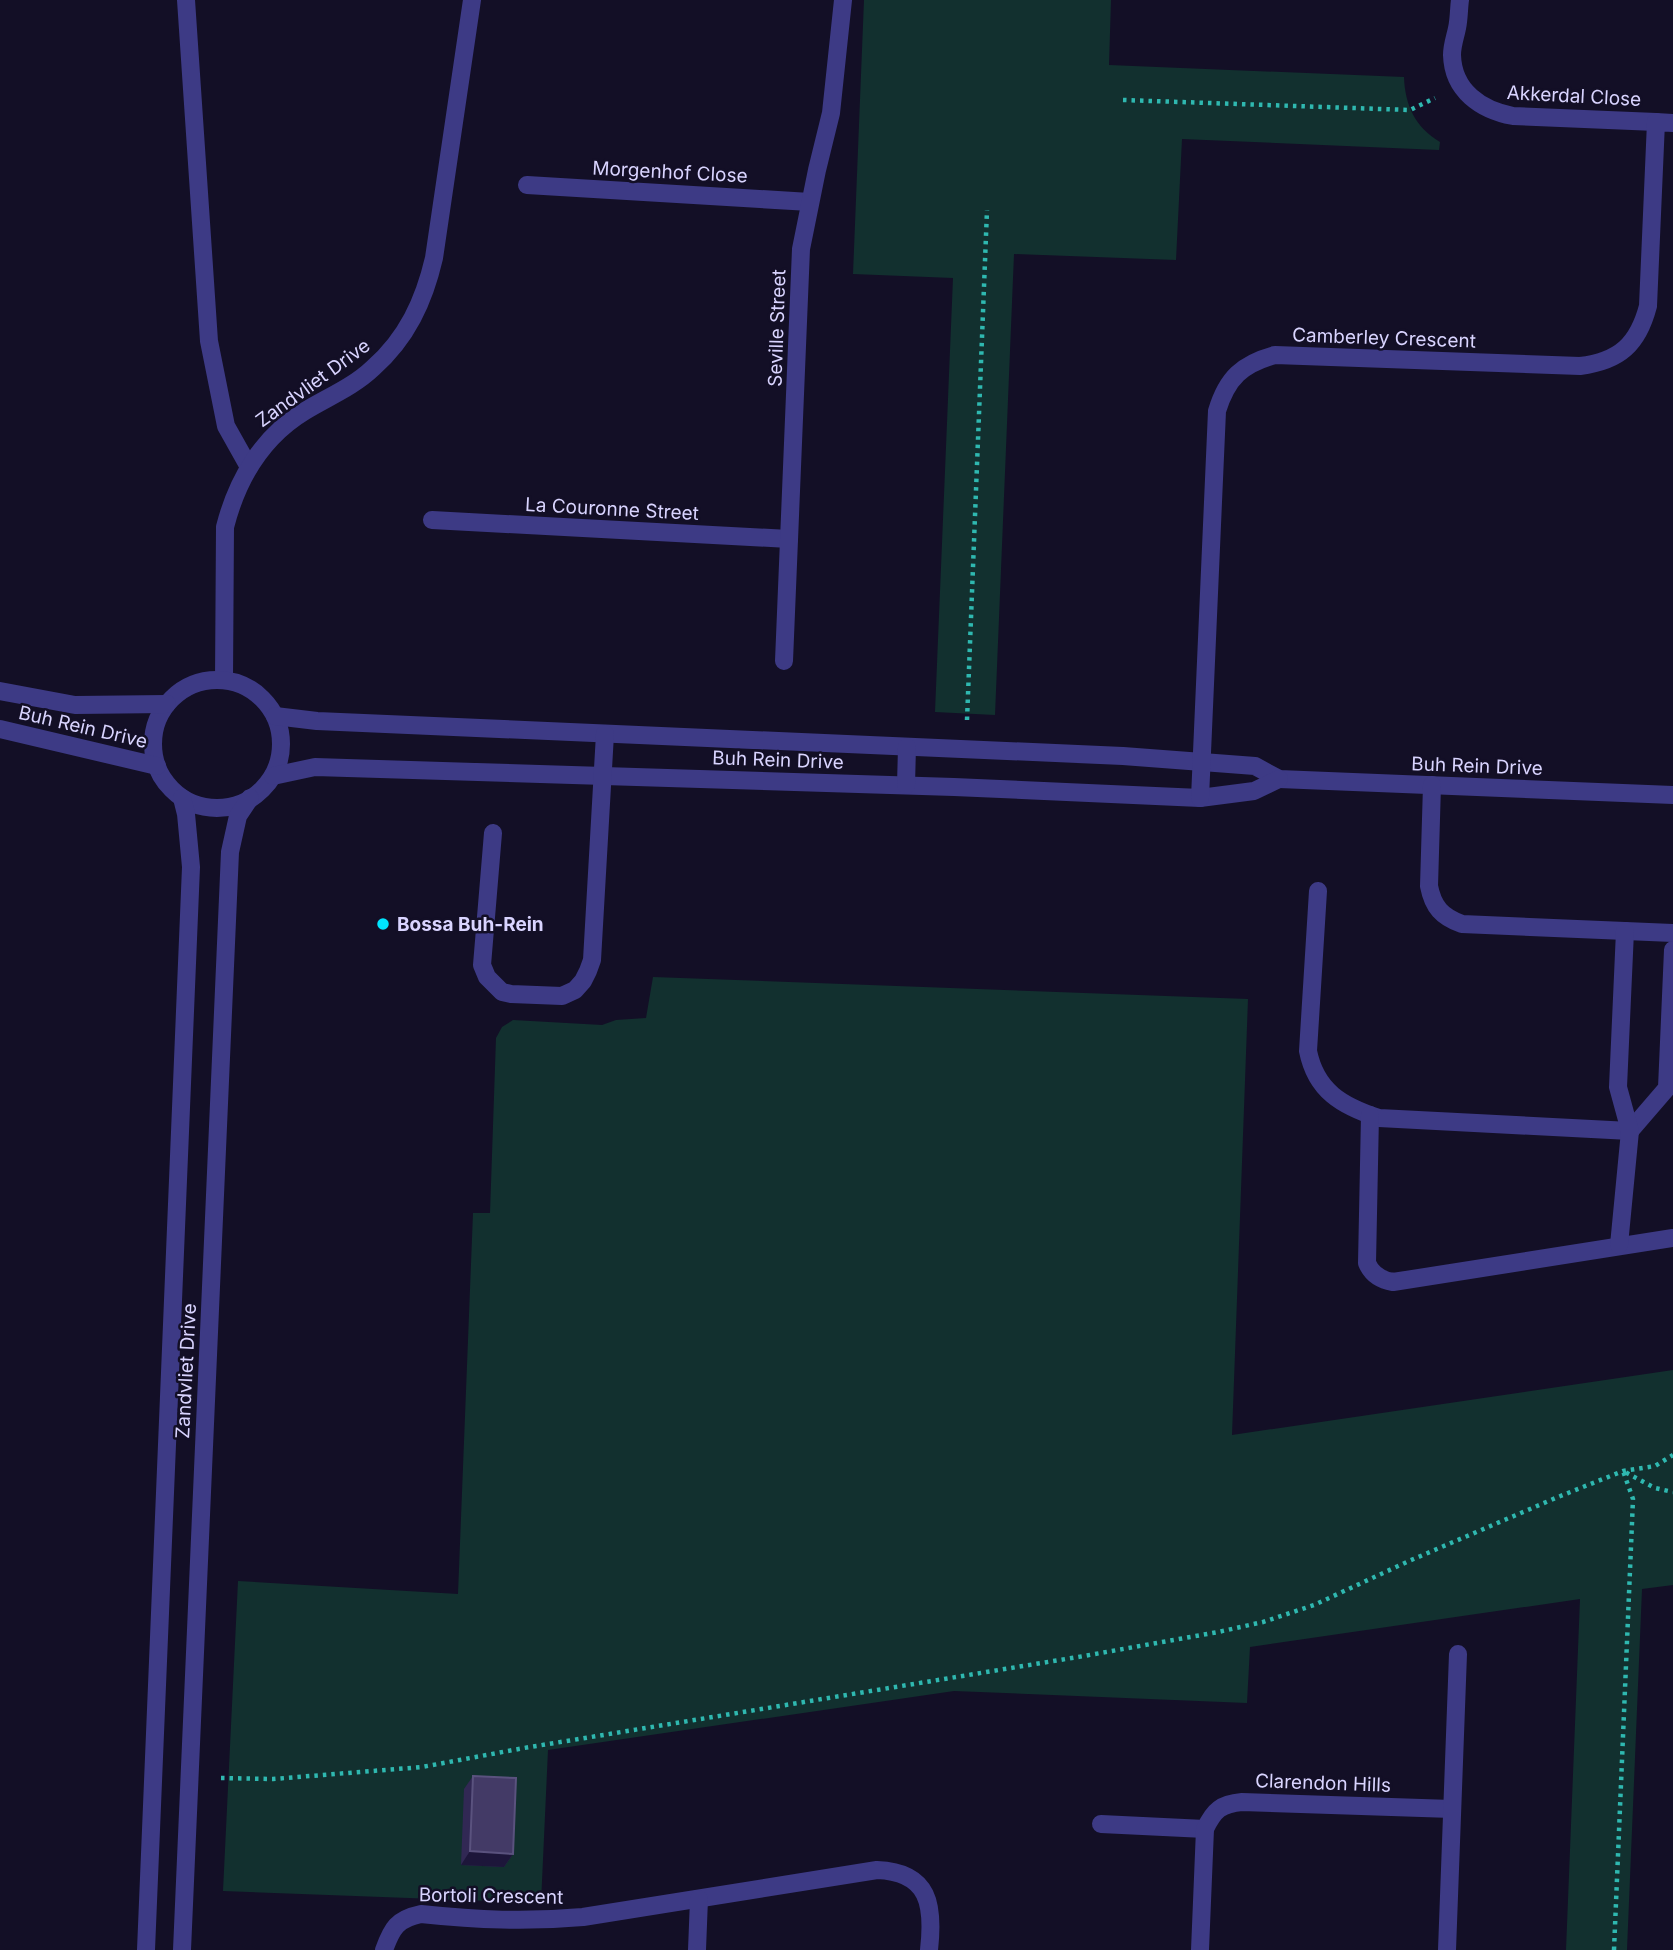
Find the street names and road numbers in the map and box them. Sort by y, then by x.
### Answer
street label: Akkerdal Close [1506,81,1642,111]
street label: Morgenhof Close [592,156,748,188]
street label: Seville Street [763,269,791,387]
street label: Camberley Crescent [1292,323,1476,353]
street label: Zandvliet Drive [251,334,375,432]
street label: La Couronne Street [525,493,699,525]
street label: Buh Rein Drive [16,701,150,753]
street label: Buh Rein Drive [712,746,844,774]
street label: Buh Rein Drive [1411,752,1543,780]
street label: Zandvliet Drive [171,1303,201,1439]
street label: Clarendon Hills [1255,1769,1391,1797]
street label: Bortoli Crescent [419,1883,563,1909]

